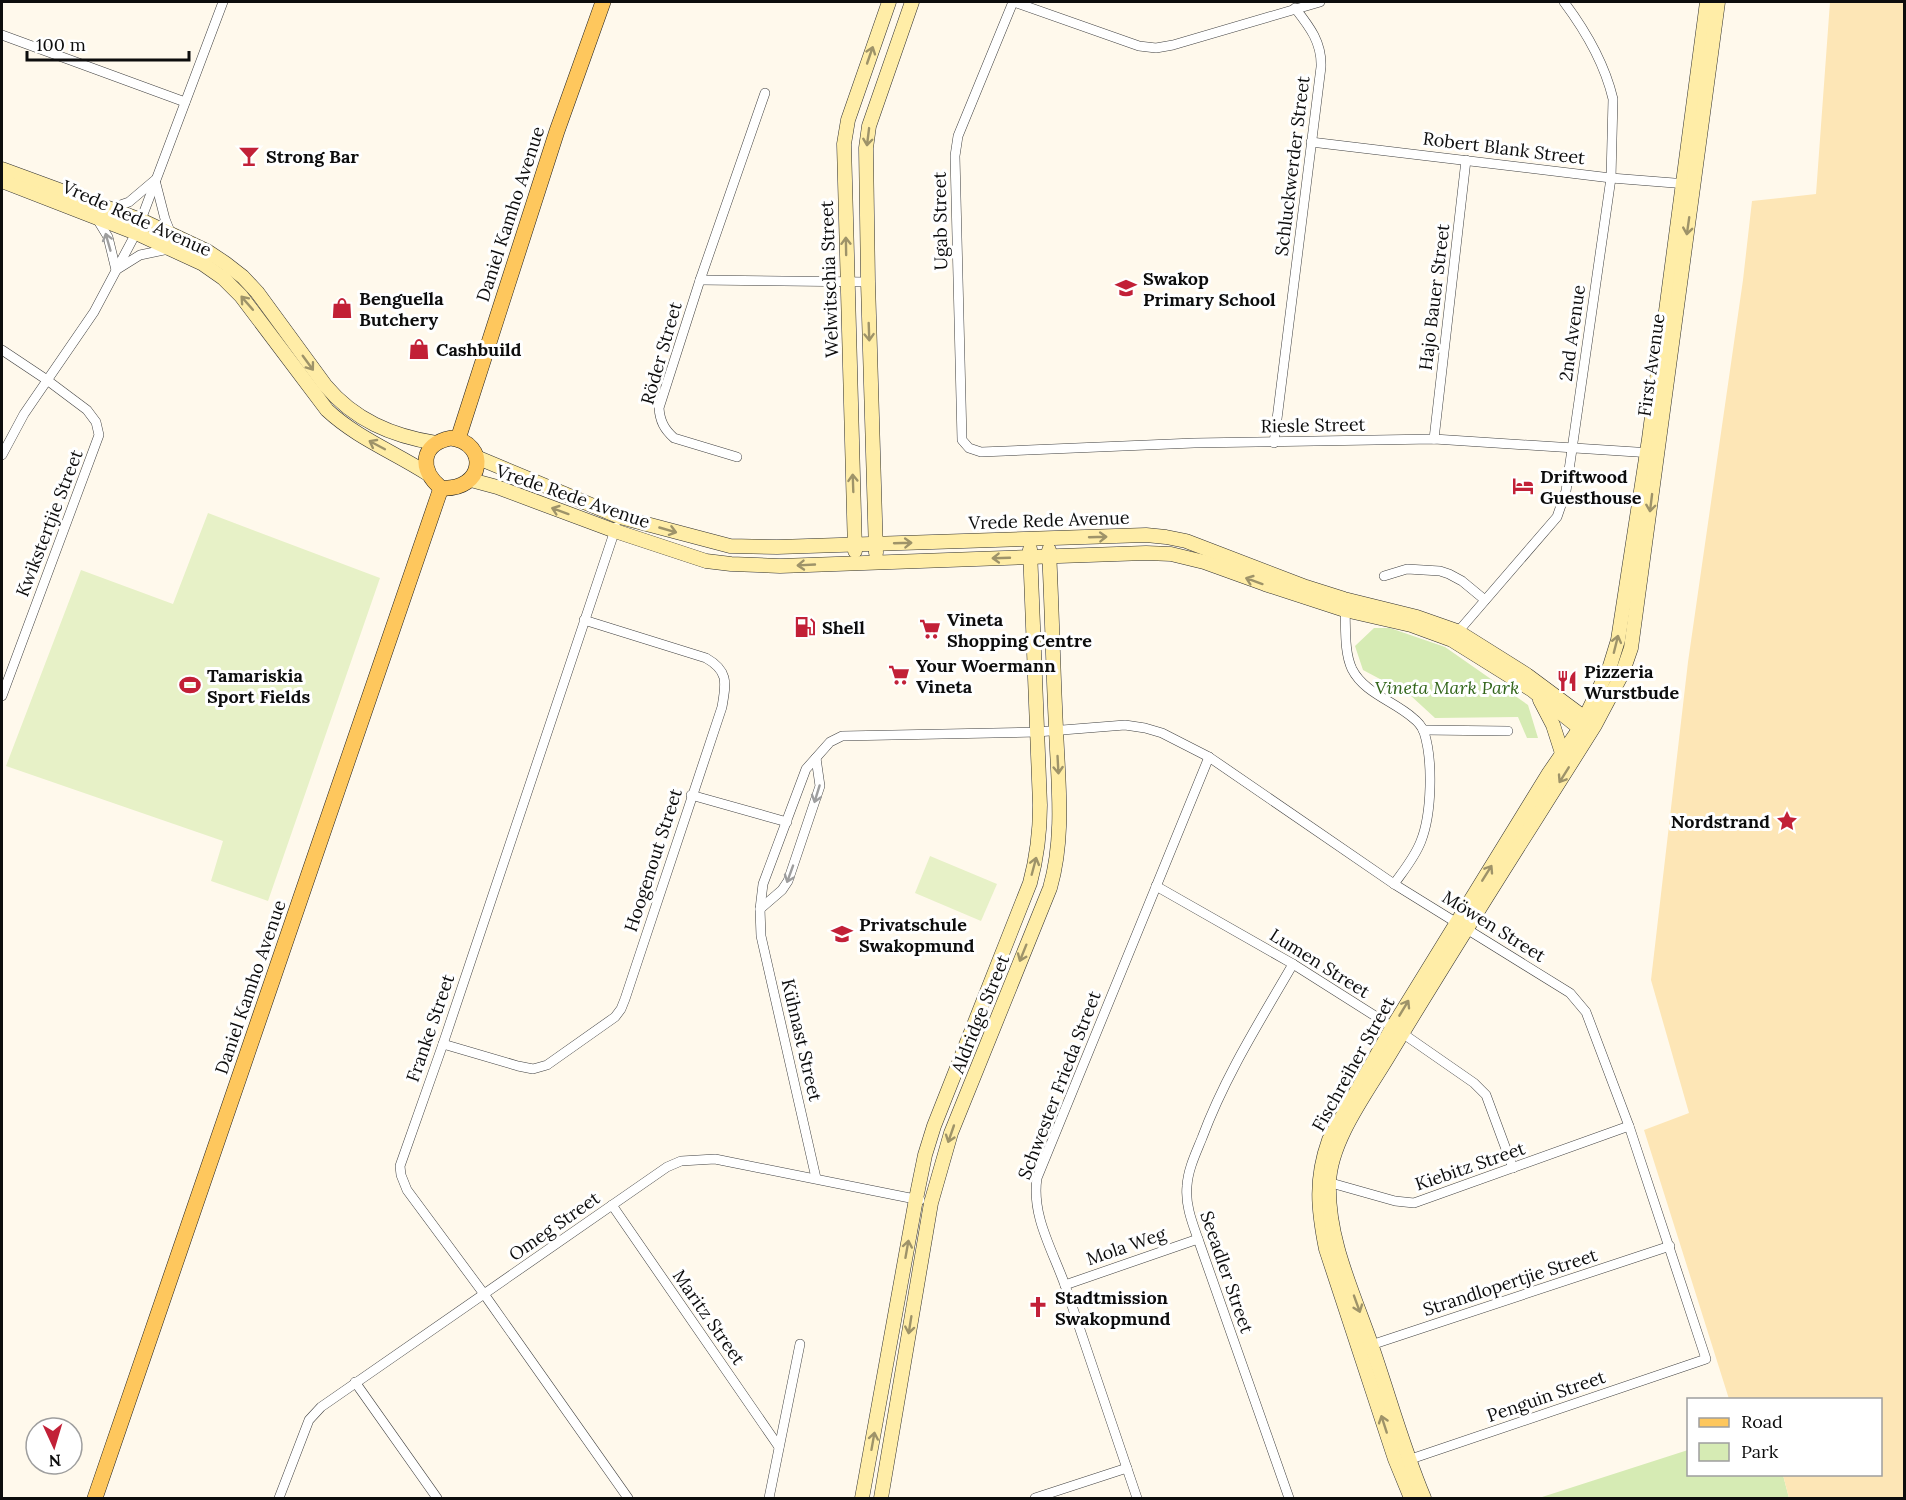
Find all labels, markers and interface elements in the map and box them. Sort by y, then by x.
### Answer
scale bar [27,24,189,62]
text: 100 m [36,33,86,56]
one-way arrow [866,46,877,65]
street label: Schluckwerder Street [1270,75,1314,257]
street label: Daniel Kamho Avenue [471,123,549,304]
one-way arrow [862,126,873,146]
street label: Robert Blank Street [1422,127,1586,169]
bar icon: Strong Bar [237,144,261,168]
place label: Strong Bar [266,145,359,168]
street label: Ugab Street [928,172,952,270]
street label: Vrede Rede Avenue [58,174,216,261]
street label: Welwitschia Street [815,200,843,358]
one-way arrow [1683,216,1694,235]
street label: Hajo Bauer Street [1414,222,1454,372]
one-way arrow [102,233,113,252]
one-way arrow [840,237,851,257]
place label: Swakop Primary School [1143,267,1276,311]
school or university icon: Swakop Primary School [1114,276,1138,300]
street label: 2nd Avenue [1554,283,1590,383]
place label: Benguella Butchery [359,287,444,331]
one-way arrow [240,296,254,311]
shop icon: Benguella Butchery [330,296,354,320]
street label: Röder Street [635,299,687,407]
street label: First Avenue [1632,312,1670,418]
one-way arrow [864,321,875,341]
shop icon: Cashbuild [407,337,431,361]
place label: Cashbuild [436,338,522,361]
one-way arrow [302,354,314,370]
street label: Riesle Street [1260,413,1366,437]
one-way arrow [369,439,386,451]
street label: Kwikstertjie Street [10,446,88,600]
street label: Vrede Rede Avenue [492,459,653,533]
place label: Driftwood Guesthouse [1540,465,1642,509]
one-way arrow [847,474,858,494]
hotel icon: Driftwood Guesthouse [1511,474,1535,498]
one-way arrow [1646,492,1657,512]
one-way arrow [551,504,570,515]
street label: Vrede Rede Avenue [967,506,1130,534]
one-way arrow [658,525,677,536]
one-way arrow [1087,531,1107,543]
one-way arrow [892,537,912,548]
one-way arrow [991,552,1011,564]
one-way arrow [796,559,816,570]
one-way arrow [1245,574,1264,585]
place label: Vineta Shopping Centre [947,608,1092,652]
fuel station icon: Shell [793,615,817,639]
place label: Shell [822,616,865,639]
supermarket icon: Vineta Shopping Centre [918,617,942,641]
one-way arrow [1611,635,1622,654]
place label: Your Woermann Vineta [916,654,1056,698]
place label: Pizzeria Wurstbude [1584,660,1679,704]
supermarket icon: Your Woermann Vineta [887,663,911,687]
place label: Tamariskia Sport Fields [207,664,310,708]
restaurant icon: Pizzeria Wurstbude [1555,669,1579,693]
sports icon: Tamariskia Sport Fields [178,673,202,697]
park label: Vineta Mark Park [1375,676,1519,699]
one-way arrow [1052,754,1063,774]
one-way arrow [1557,766,1569,783]
one-way arrow [811,784,822,803]
street label: Hoogenout Street [619,785,687,935]
place icon: Nordstrand [1775,809,1799,833]
place label: Nordstrand [1671,810,1770,833]
one-way arrow [1029,857,1041,876]
one-way arrow [783,864,794,883]
one-way arrow [1482,865,1494,882]
street label: Möwen Street [1438,885,1550,967]
street label: Daniel Kamho Avenue [209,897,291,1077]
place label: Privatschule Swakopmund [859,913,975,957]
school or university icon: Privatschule Swakopmund [830,922,854,946]
street label: Lumen Street [1266,923,1374,1003]
one-way arrow [1017,944,1028,962]
street label: Aldridge Street [945,951,1014,1078]
street label: Franke Street [401,971,459,1085]
street label: Kühnast Street [777,977,827,1103]
street label: Schwester Frieda Street [1012,987,1106,1183]
street label: Fischreiher Street [1307,993,1399,1135]
one-way arrow [1399,1000,1411,1017]
one-way arrow [944,1124,955,1143]
street label: Kiebitz Street [1412,1136,1528,1196]
street label: Omeg Street [504,1186,604,1266]
street label: Seeadler Street [1195,1208,1259,1336]
street label: Mola Weg [1083,1221,1170,1270]
one-way arrow [902,1240,913,1259]
street label: Strandlopertjie Street [1420,1243,1600,1321]
street label: Maritz Street [668,1265,750,1369]
place label: Stadtmission Swakopmund [1055,1286,1171,1330]
one-way arrow [1352,1294,1363,1313]
church icon: Stadtmission Swakopmund [1026,1295,1050,1319]
one-way arrow [905,1314,916,1334]
street label: Penguin Street [1484,1365,1608,1427]
legend [1687,1398,1882,1476]
text: Road [1741,1410,1783,1433]
one-way arrow [1377,1415,1388,1434]
north arrow [24,1416,84,1476]
one-way arrow [867,1432,878,1451]
text: Park [1741,1440,1779,1463]
text: N [48,1451,62,1471]

